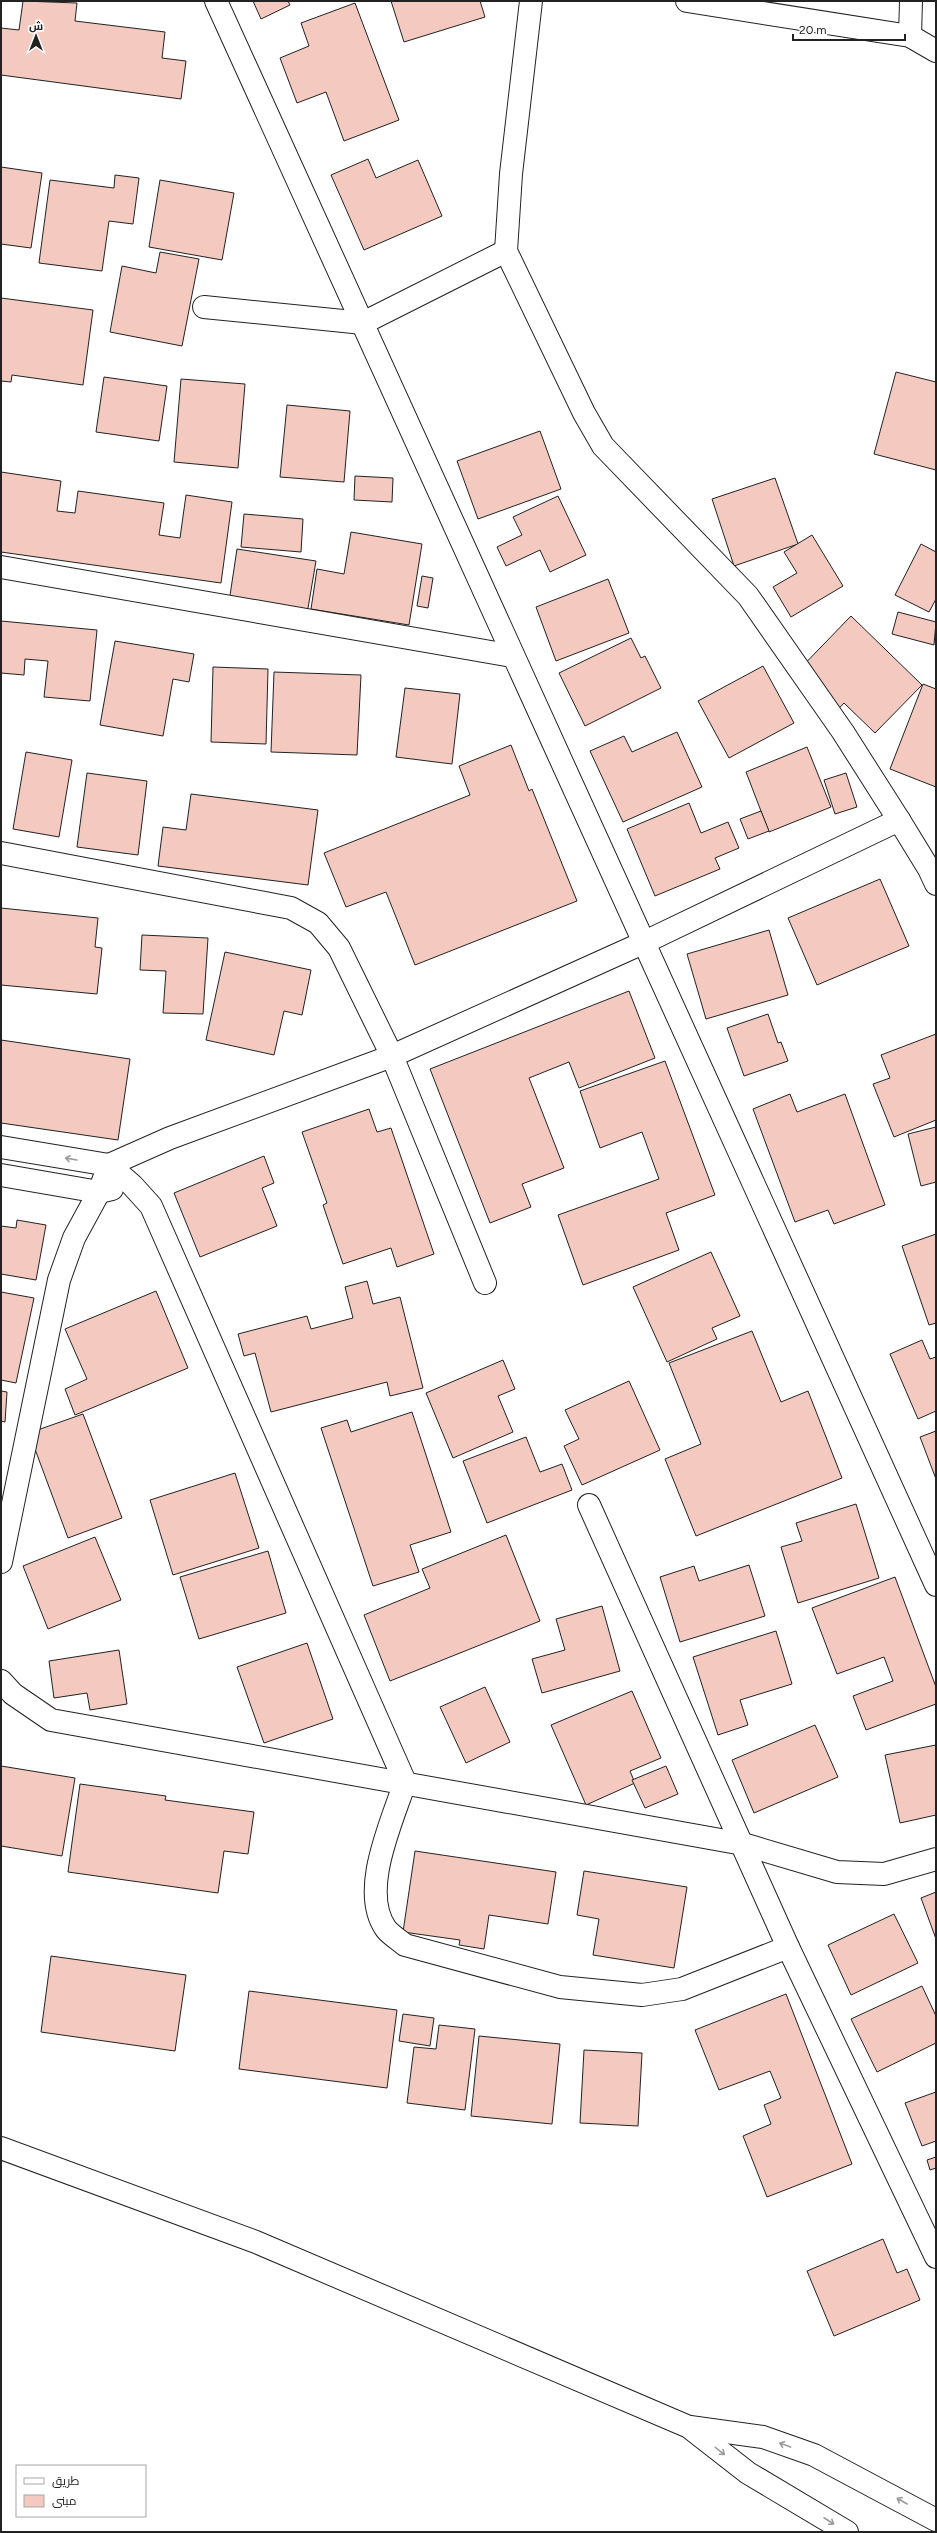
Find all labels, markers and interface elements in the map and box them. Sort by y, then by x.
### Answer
north arrow [16,16,56,56]
scale bar [793,16,905,42]
text: ش [29,20,43,33]
text: 20 m [799,23,827,37]
one-way arrow [65,1154,78,1162]
one-way arrow [780,2440,792,2448]
one-way arrow [714,2447,725,2455]
legend [16,2465,146,2517]
text: طريق [52,2474,80,2488]
text: مبنى [52,2494,77,2508]
one-way arrow [896,2496,908,2504]
one-way arrow [823,2517,834,2525]

